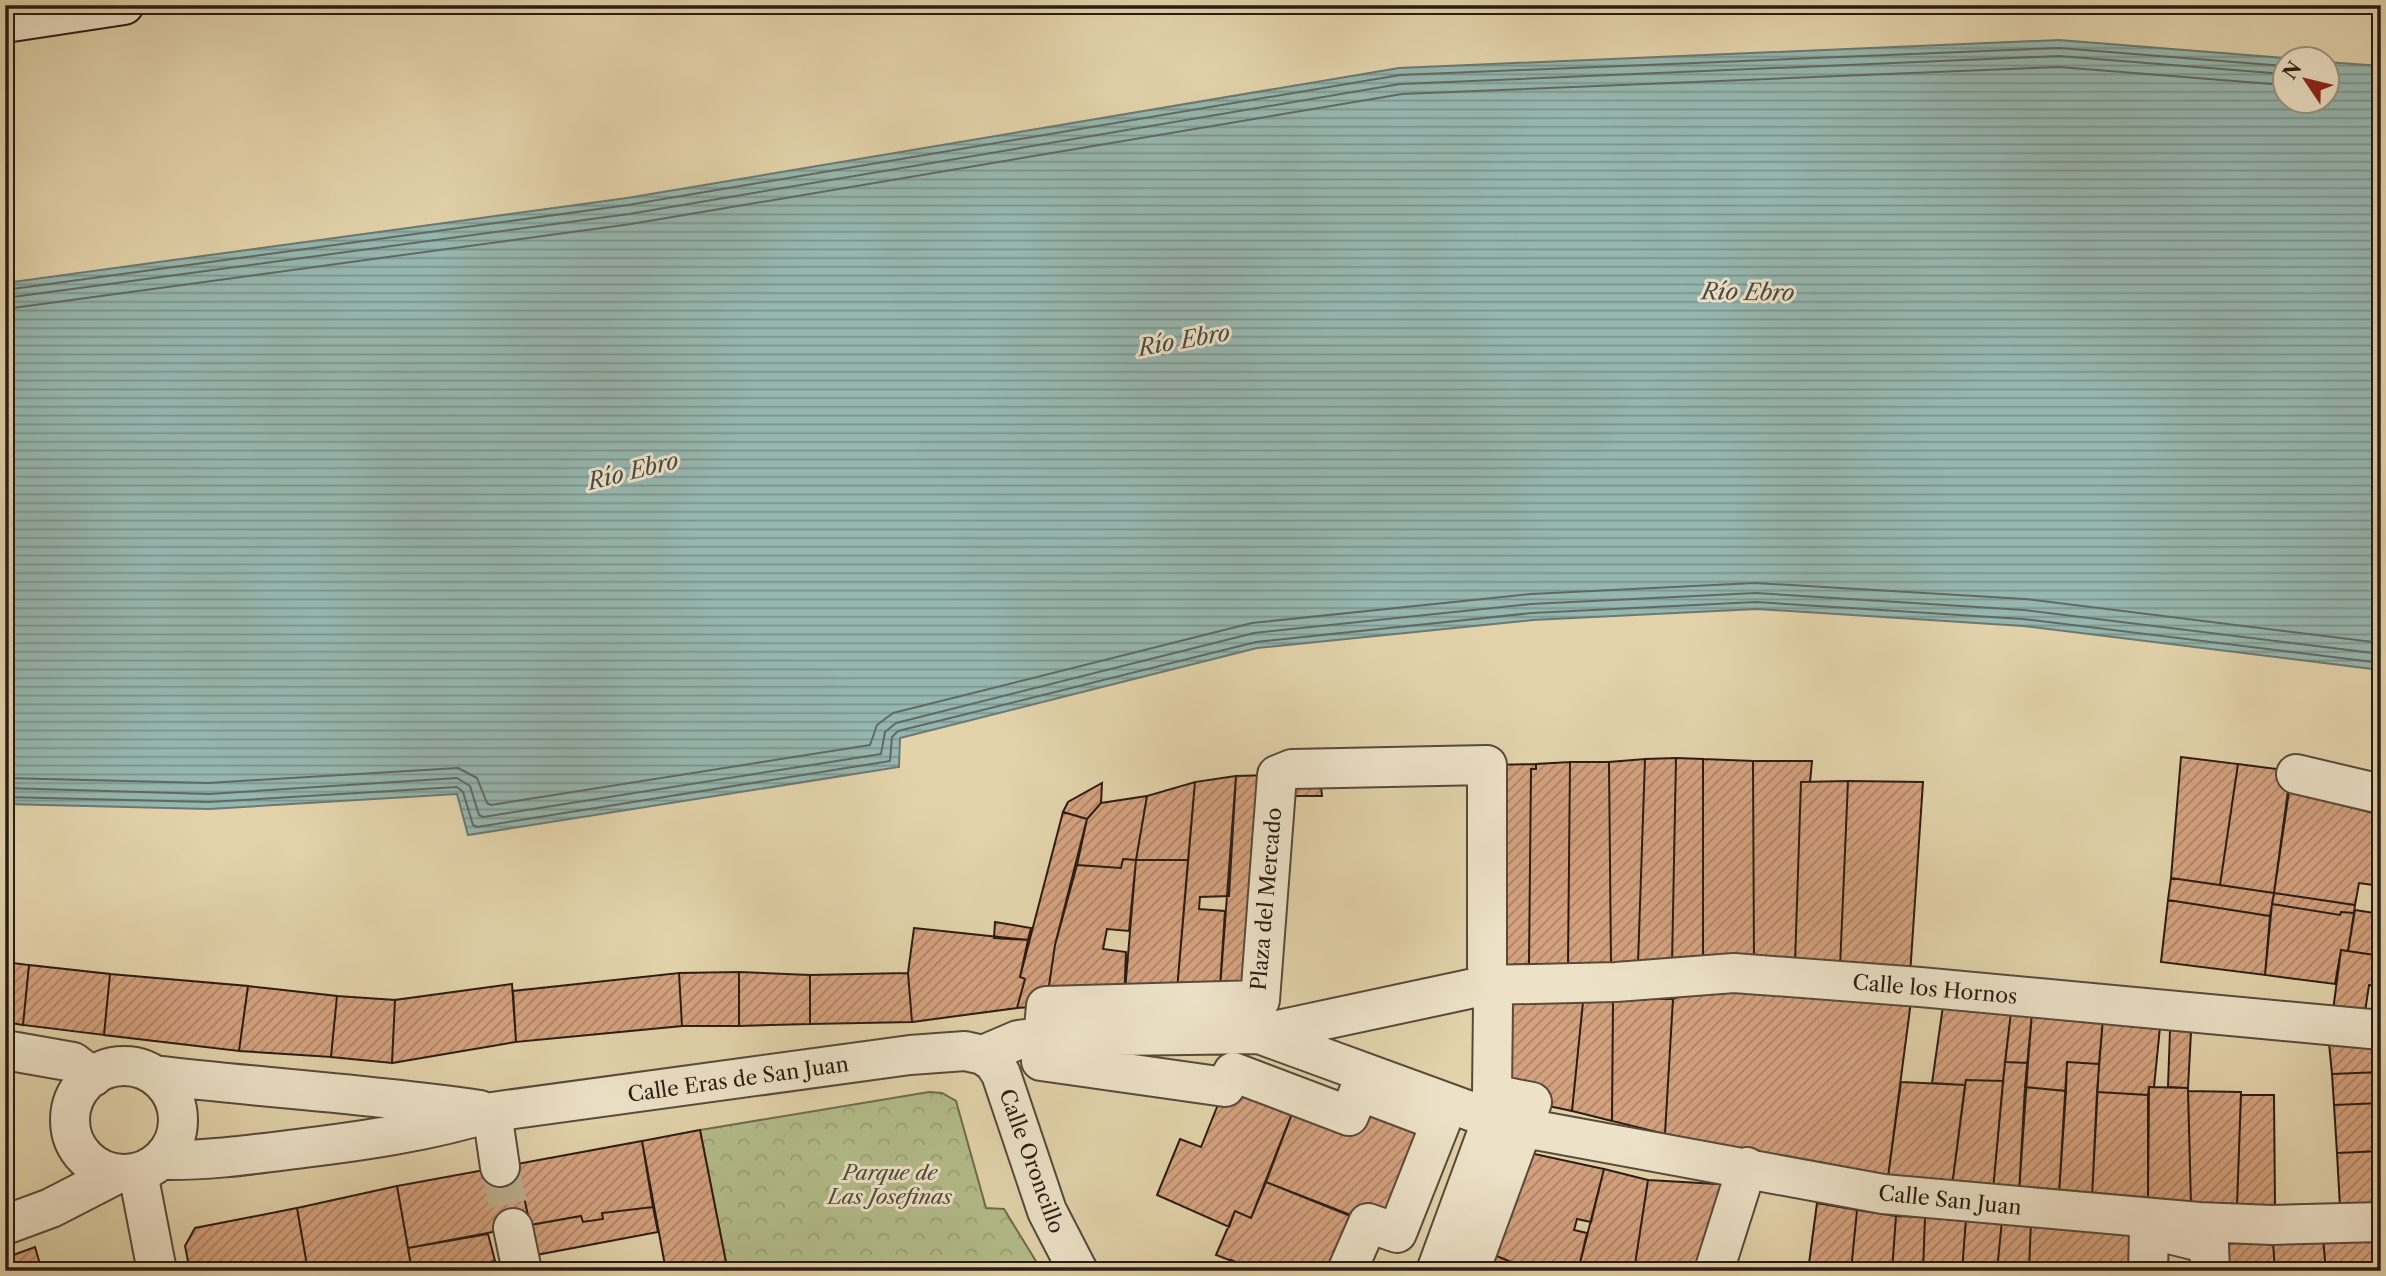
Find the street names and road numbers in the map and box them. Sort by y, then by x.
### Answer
street label: Plaza del Mercado [1246,806,1286,992]
street label: Calle los Hornos [1852,969,2018,1009]
street label: Calle Eras de San Juan [626,1051,850,1107]
street label: Calle Oroncillo [994,1085,1070,1237]
street label: Calle San Juan [1877,1180,2023,1220]

